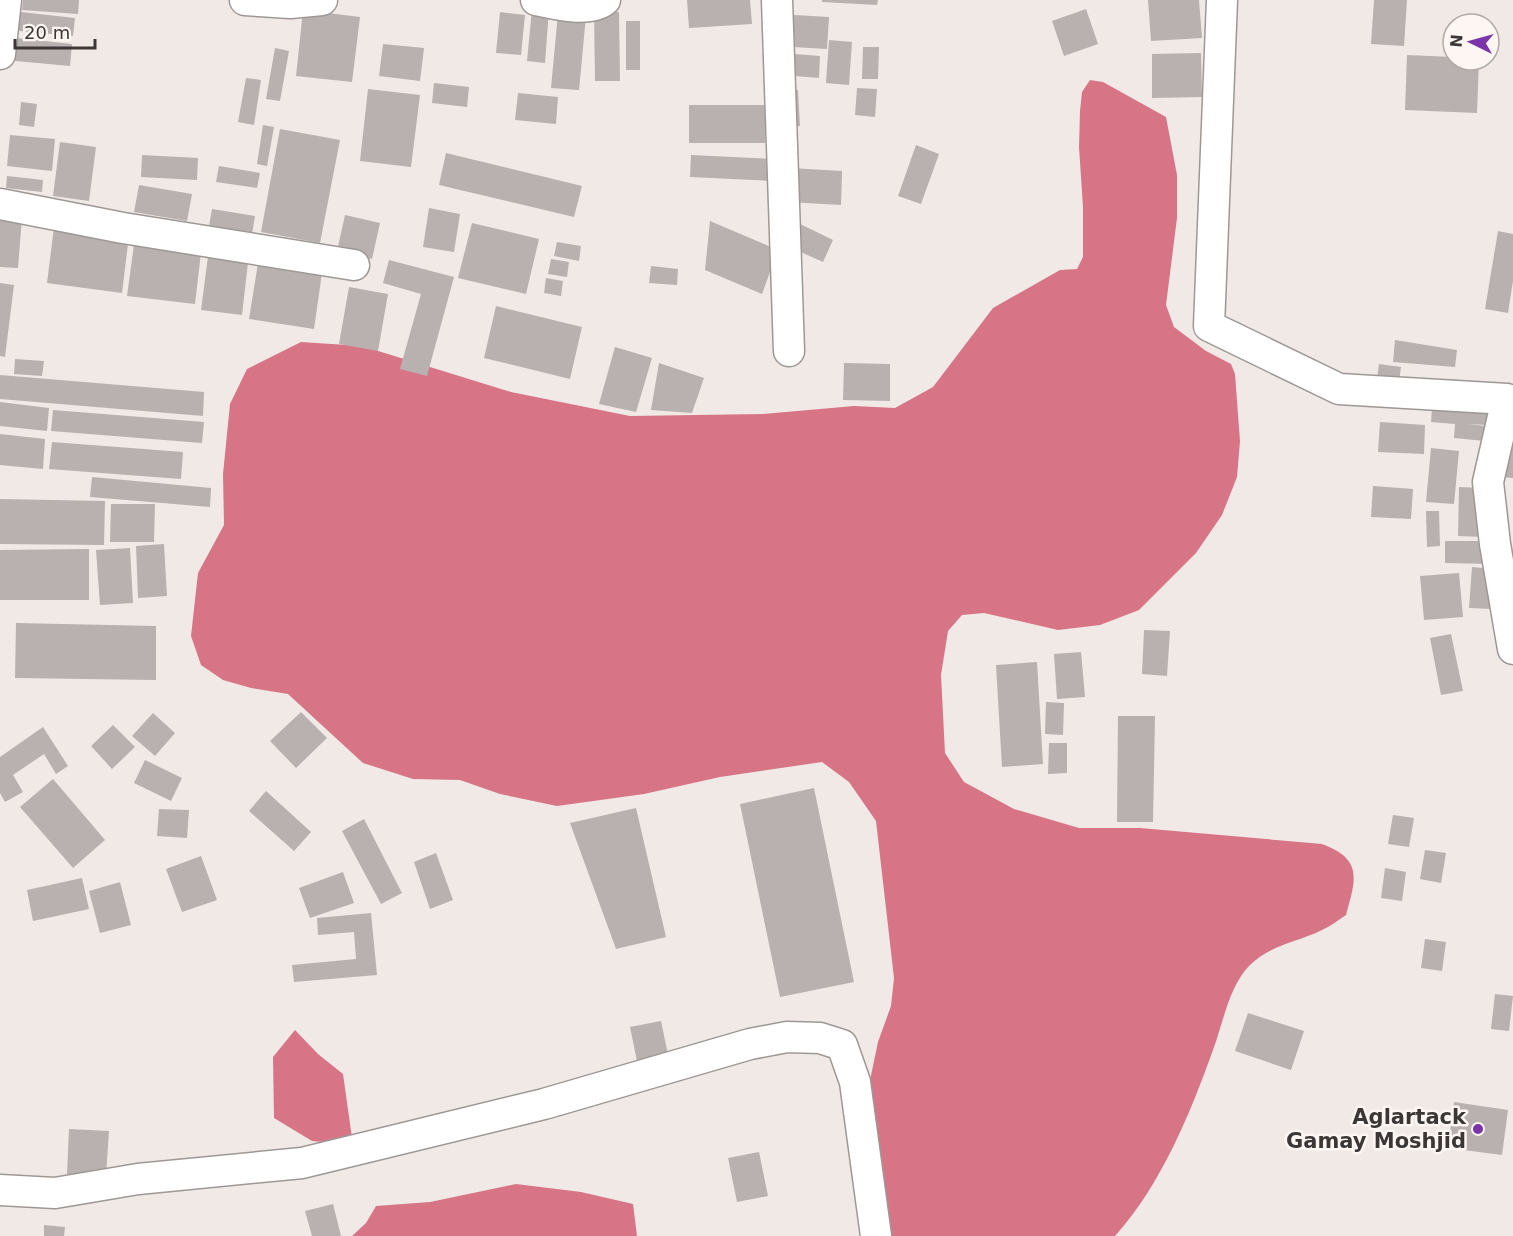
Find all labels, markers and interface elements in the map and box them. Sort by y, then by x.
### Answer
scale bar [15,12,94,50]
north arrow [1441,12,1501,72]
text: 20 m [24,22,70,43]
text: N [1447,33,1467,48]
place label: Aglartack Gamay Moshjid [1286,1105,1467,1153]
marker: Aglartack Gamay Moshjid [1471,1122,1485,1136]

